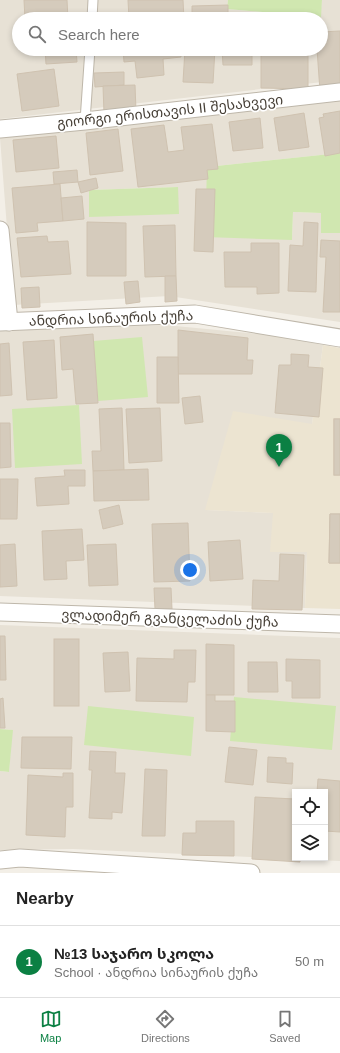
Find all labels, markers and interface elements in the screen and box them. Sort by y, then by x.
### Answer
search box [12,12,328,56]
icon: search [26,23,48,45]
text: Search here [58,26,140,43]
street label: გიორგი ერისთავის II შესახვევი [56,91,284,132]
street label: ანდრია სინაურის ქუჩა [29,307,194,330]
pin: 1 [266,434,292,467]
your location [180,560,200,580]
street label: ვლადიმერ გვანცელაძის ქუჩა [61,606,279,631]
map controls [292,789,328,861]
button: locate [292,789,328,825]
button: layers [292,825,328,861]
text: Nearby [16,889,74,908]
text: №13 საჯარო სკოლა [54,945,214,962]
text: 1 [25,954,33,969]
text: 50 m [295,954,324,969]
text: School · ანდრია სინაურის ქუჩა [54,965,258,980]
tab: Map [40,1008,62,1044]
tab: Directions [141,1008,190,1044]
tab: Saved [269,1008,300,1044]

